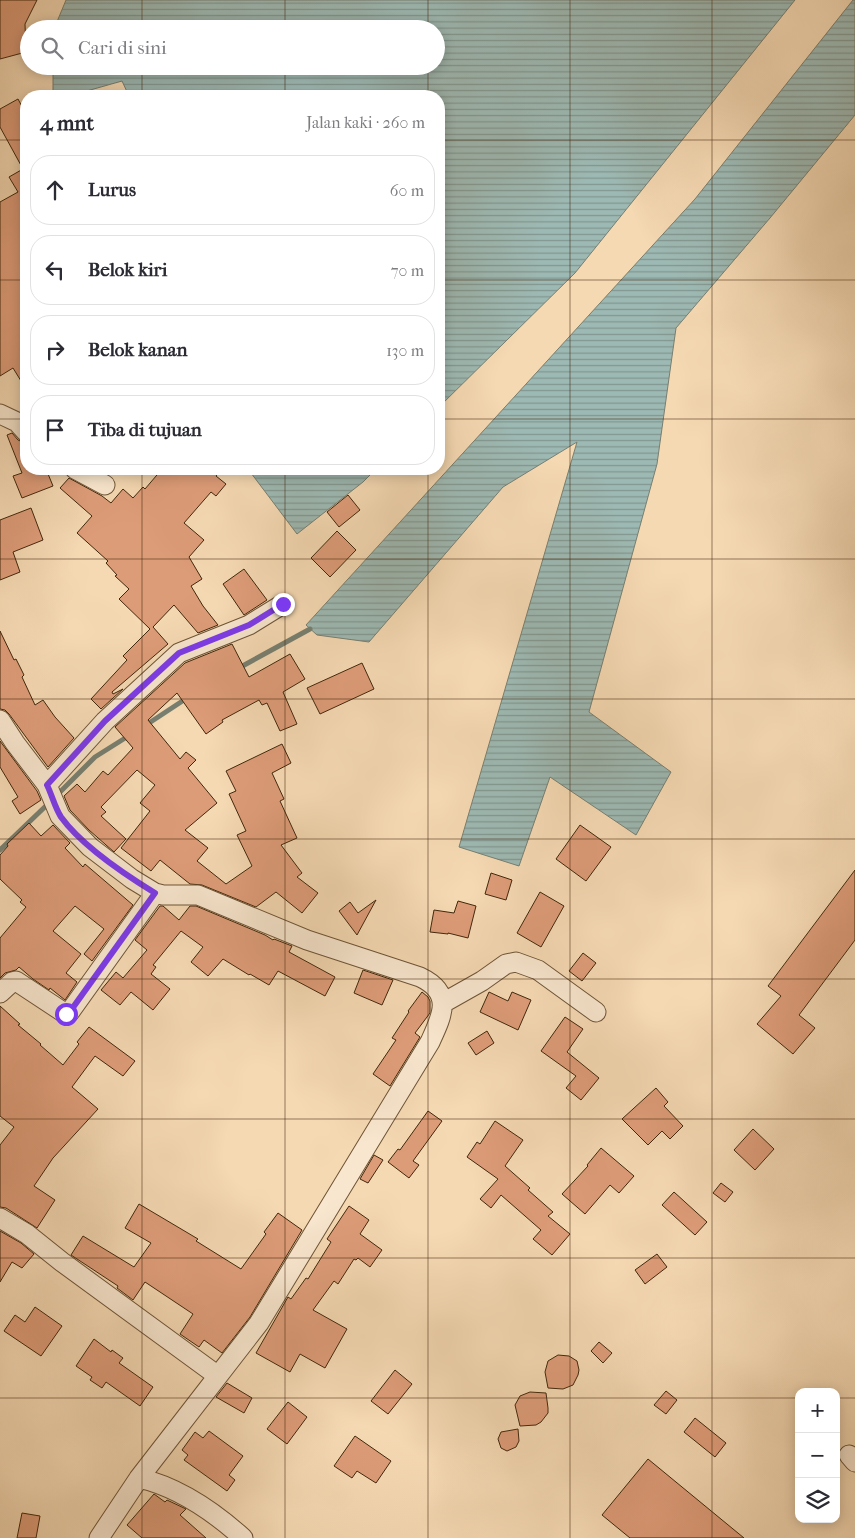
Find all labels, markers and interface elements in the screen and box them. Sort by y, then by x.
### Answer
search box [20,20,445,75]
icon: search [38,34,66,62]
text: Cari di sini [78,37,167,59]
text: 4 mnt [40,111,94,135]
text: Jalan kaki · 260 m [306,113,425,132]
icon: ahead [41,176,69,204]
text: Lurus [88,179,136,201]
text: 60 m [390,181,424,200]
icon: left [41,256,69,284]
text: Belok kiri [88,259,167,281]
text: 70 m [391,261,424,280]
icon: right [41,336,69,364]
text: Belok kanan [88,339,188,361]
text: 130 m [386,341,424,360]
icon: arrive [41,416,69,444]
text: Tiba di tujuan [88,419,202,441]
route end [272,593,295,616]
route start [55,1003,78,1026]
map controls [795,1388,840,1523]
button: + [795,1388,840,1433]
button: − [795,1433,840,1478]
button: layers [795,1478,840,1523]

